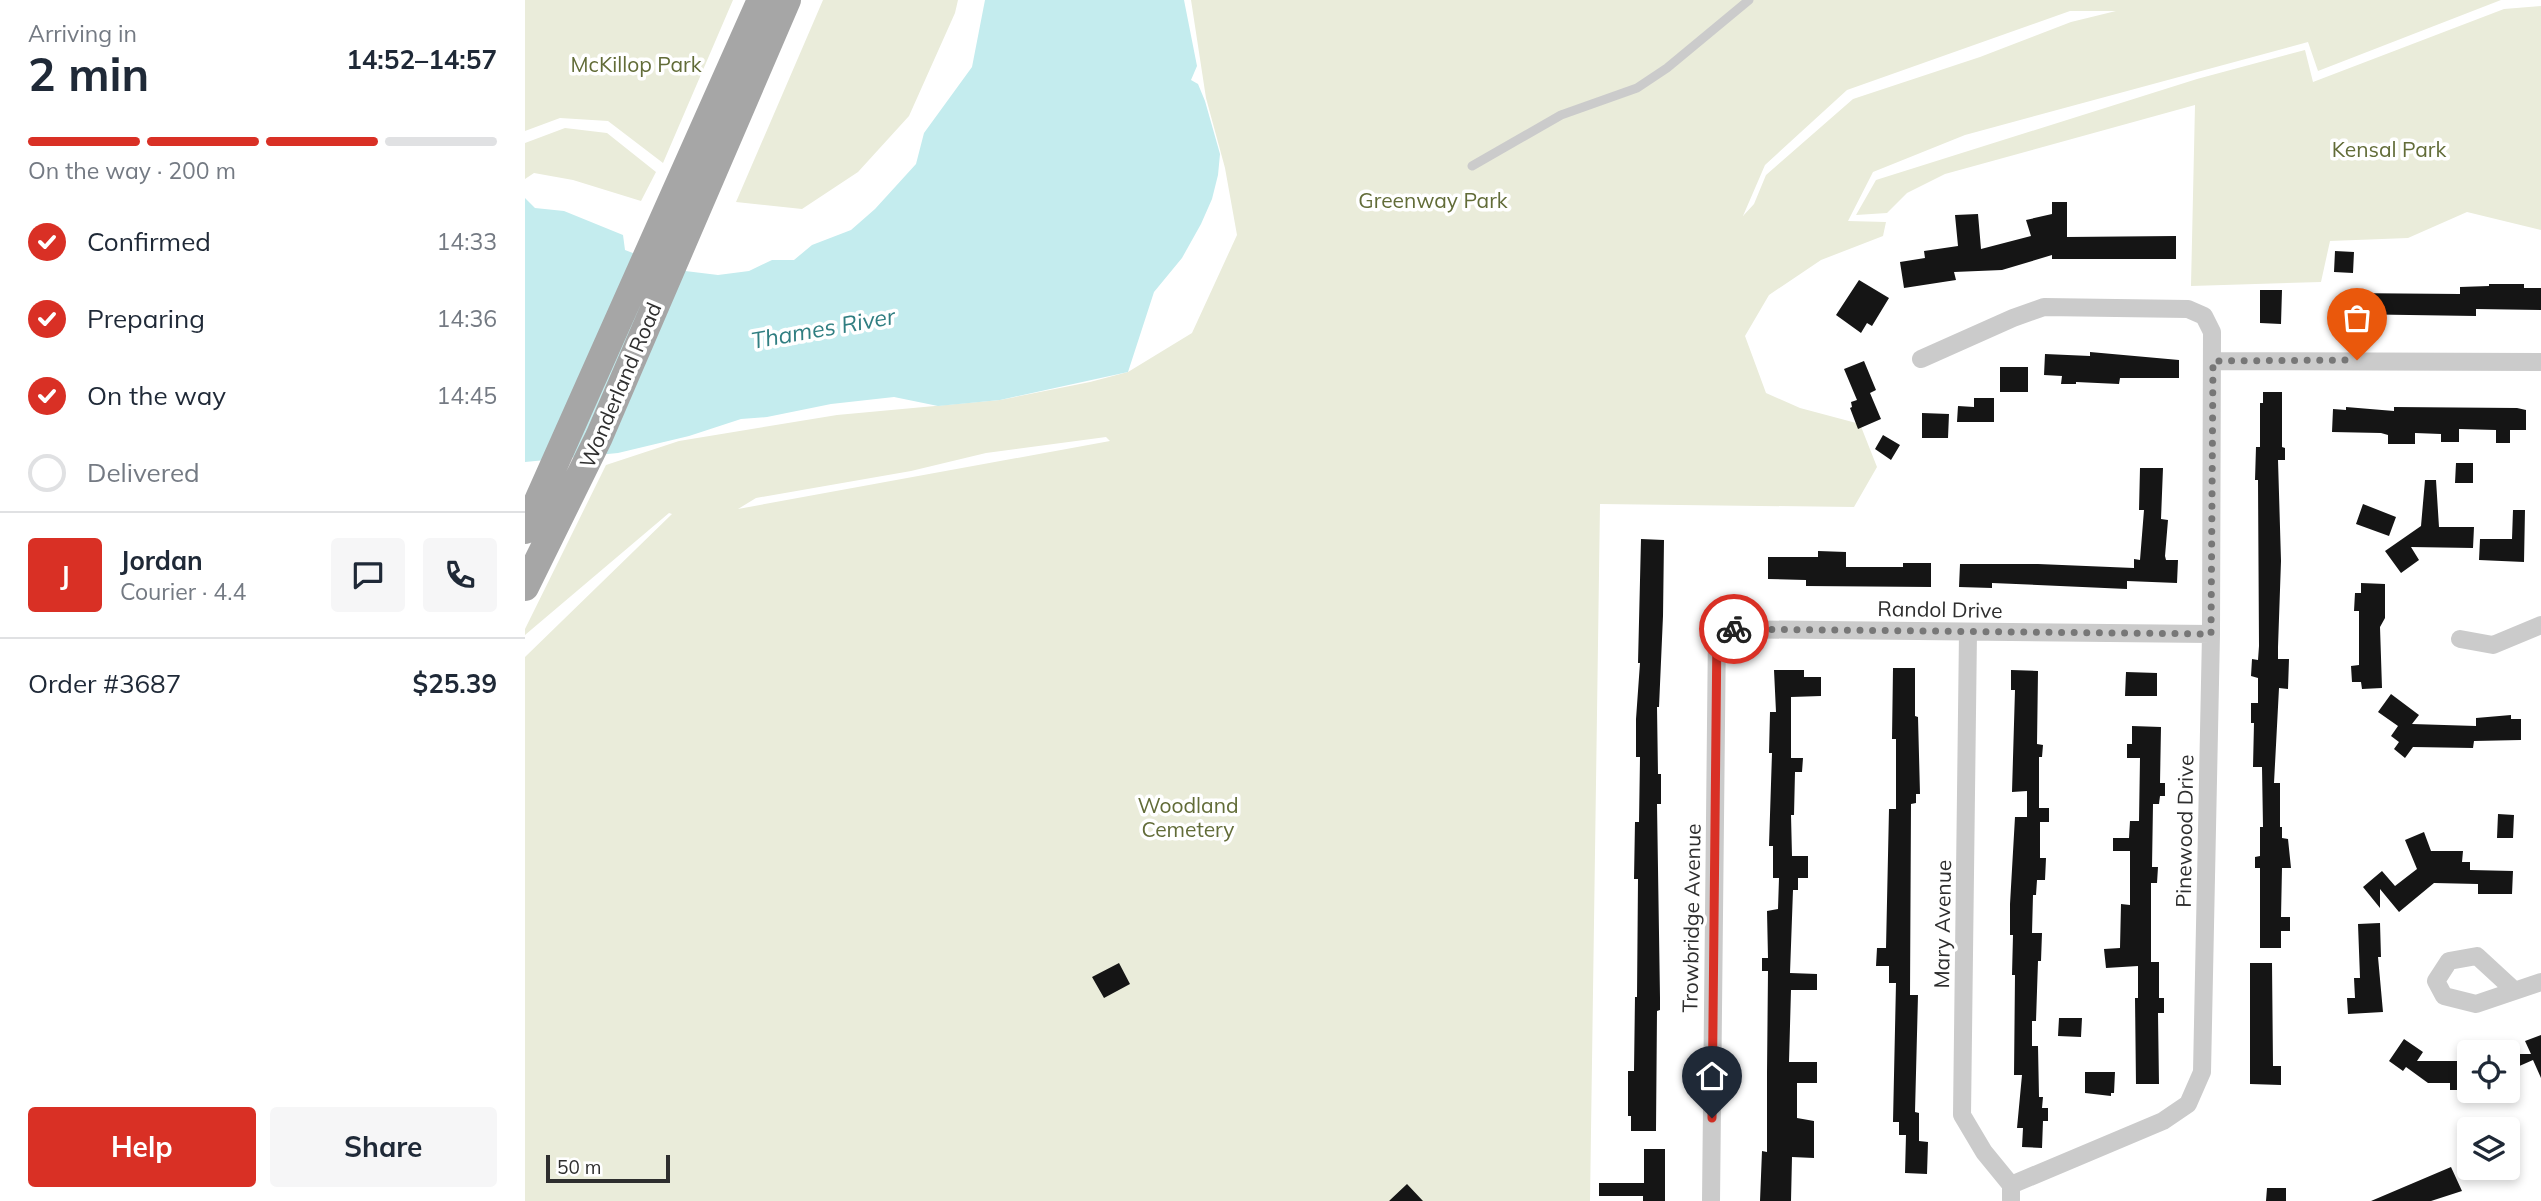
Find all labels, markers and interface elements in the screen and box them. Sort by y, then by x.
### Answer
text: Arriving in [28,19,137,48]
text: 14:52–14:57 [346,43,497,76]
text: 2 min [28,45,149,103]
park label: McKillop Park [571,51,702,77]
park label: Kensal Park [2332,136,2446,162]
text: On the way · 200 m [28,156,236,185]
park label: Greenway Park [1358,187,1508,213]
icon: check [28,223,66,261]
text: Confirmed [87,225,211,258]
text: 14:33 [437,227,497,256]
pin [2327,288,2387,360]
street label: Wonderland Road [573,298,667,472]
icon: bag [2338,299,2376,337]
icon: check [28,300,66,338]
water label: Thames River [749,301,899,355]
text: Preparing [87,302,205,335]
text: 14:36 [437,304,497,333]
icon: check [28,377,66,415]
text: On the way [87,379,226,412]
text: 14:45 [437,381,497,410]
text: Delivered [87,456,200,489]
button: chat [331,538,405,612]
button: phone [423,538,497,612]
text: Jordan [120,544,203,577]
text: J [60,559,70,592]
text: Courier · 4.4 [120,577,246,606]
courier [1699,594,1769,664]
street label: Randol Drive [1877,595,2003,623]
icon: bike [1715,610,1753,648]
text: Order #3687 [28,667,181,700]
text: $25.39 [413,667,497,700]
street label: Pinewood Drive [2170,754,2198,908]
park label: Woodland Cemetery [1137,792,1239,842]
street label: Trowbridge Avenue [1676,823,1706,1013]
street label: Mary Avenue [1928,859,1956,989]
map controls [2457,1040,2520,1180]
button: locate [2457,1040,2520,1103]
pin [1682,1046,1742,1118]
icon: home [1693,1057,1731,1095]
button: Help [28,1107,256,1187]
button: Share [270,1107,497,1187]
button: layers [2457,1117,2520,1180]
scale bar [546,1152,670,1184]
text: 50 m [557,1155,601,1179]

